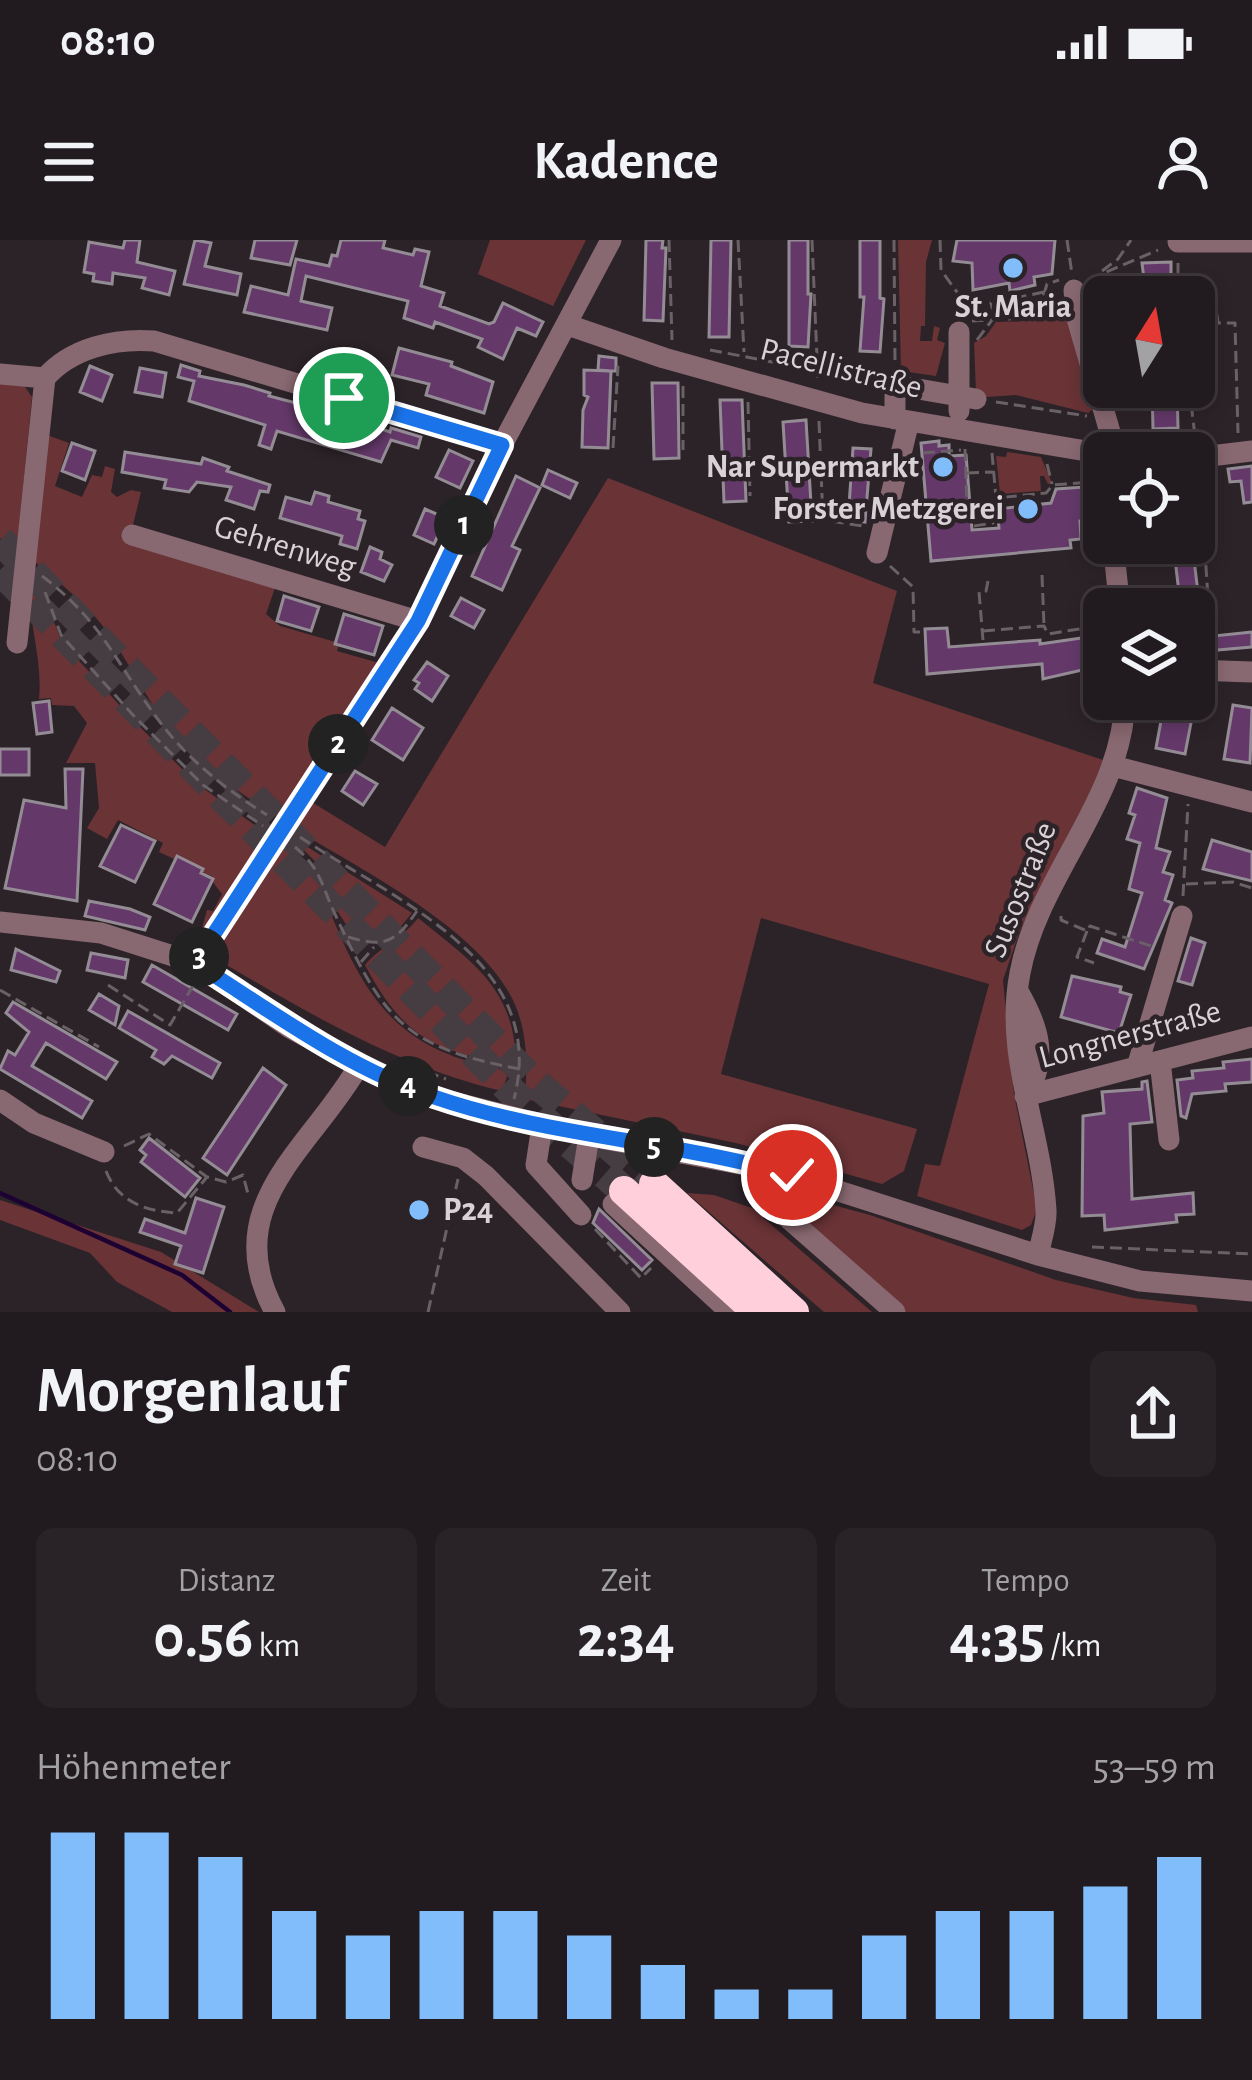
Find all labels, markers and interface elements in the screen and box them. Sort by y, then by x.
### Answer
text: 08:10 [60,19,156,64]
icon: menu [36,129,102,195]
icon: person [1150,129,1216,195]
text: Kadence [533,135,719,189]
marker: St. Maria [1000,255,1026,281]
north arrow [1083,276,1215,408]
map controls [1083,276,1215,720]
place label: St. Maria [954,291,1072,324]
street label: Pacellistraße [757,333,925,405]
pin [293,347,395,449]
icon: arrive [311,365,377,431]
button: locate [1083,432,1215,564]
place label: Nar Supermarkt [706,451,919,484]
marker: Nar Supermarkt [930,454,956,480]
place label: Forster Metzgerei [773,493,1004,526]
pin: 1 [434,495,494,555]
marker: Forster Metzgerei [1015,496,1041,522]
text: 1 [458,508,470,541]
street label: Gehrenweg [210,510,360,584]
button: layers [1083,588,1215,720]
pin: 2 [308,714,368,774]
text: 2 [330,727,346,760]
street label: Susostraße [979,818,1063,962]
pin: 3 [169,927,229,987]
text: 3 [192,940,206,973]
street label: Longnerstraße [1035,995,1225,1075]
pin: 4 [378,1056,438,1116]
text: 4 [400,1069,416,1102]
pin: 5 [624,1117,684,1177]
pin [741,1124,843,1226]
text: 5 [647,1130,661,1163]
icon: check [759,1142,825,1208]
place label: P24 [443,1194,493,1227]
marker: P24 [406,1197,432,1223]
button: share [1090,1351,1216,1477]
text: Morgenlauf [36,1358,346,1424]
text: 08:10 [36,1440,118,1479]
text: Distanz [178,1565,275,1598]
text: Zeit [601,1565,651,1598]
text: Tempo [981,1565,1070,1598]
text: 0.56 [153,1608,253,1668]
text: 2:34 [577,1608,675,1668]
text: 4:35 [949,1608,1045,1668]
text: km [253,1630,300,1663]
text: /km [1045,1630,1101,1663]
text: Höhenmeter [36,1748,231,1787]
text: 53–59 m [1093,1748,1216,1787]

